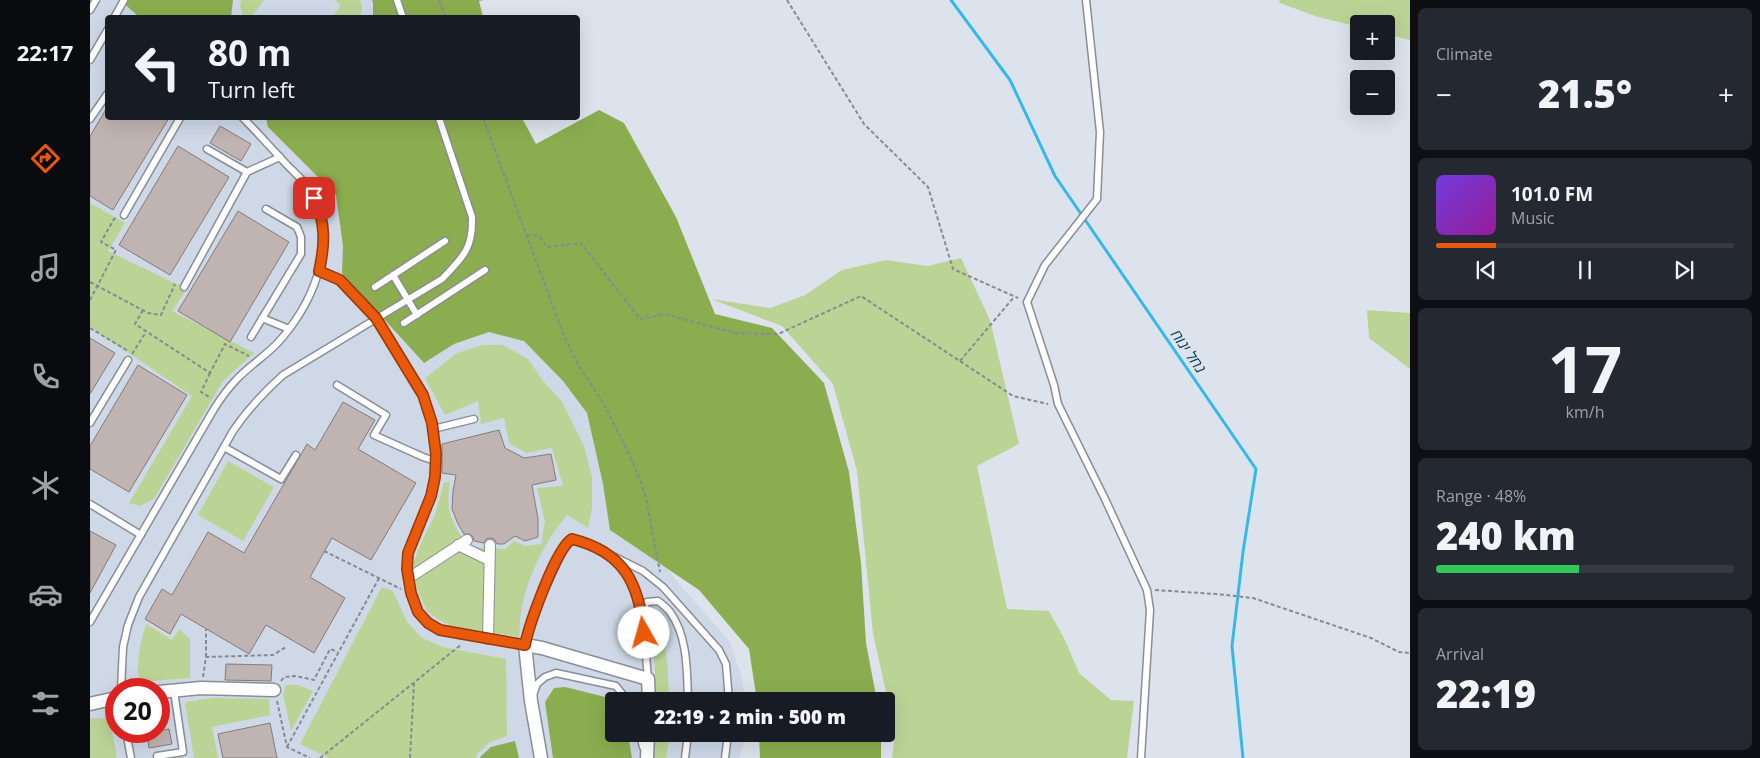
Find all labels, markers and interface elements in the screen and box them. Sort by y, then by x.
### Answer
map controls [1350,15,1395,115]
button: + [1350,15,1395,60]
text: 80 m [208,29,291,76]
icon: left [125,35,190,100]
text: 22:17 [17,37,73,67]
text: Climate [1436,43,1493,65]
text: 21.5° [1538,67,1632,119]
button: − [1350,70,1395,115]
text: Turn left [208,74,295,104]
text: − [1436,75,1452,113]
text: + [1718,75,1734,113]
icon: directions [28,141,63,176]
pin [293,177,335,219]
text: 101.0 FM [1511,181,1593,207]
icon: arrive [300,184,328,212]
text: Music [1511,207,1555,229]
icon: music [28,250,63,285]
icon: previous [1472,256,1500,284]
icon: pause [1571,256,1599,284]
icon: next [1670,256,1698,284]
text: 17 [1548,324,1622,412]
water label: נחל ינוח [1167,325,1211,377]
icon: phone [28,359,63,394]
text: km/h [1566,401,1604,423]
icon: climate [28,468,63,503]
text: Range · 48% [1436,485,1526,507]
text: 240 km [1436,509,1576,561]
icon: car [28,577,63,612]
position arrow [617,606,669,658]
text: Arrival [1436,643,1484,665]
text: 22:19 [1436,667,1536,719]
speed limit sign: 20 [105,678,170,743]
icon: filters [28,686,63,721]
text: 22:19 · 2 min · 500 m [654,704,846,730]

